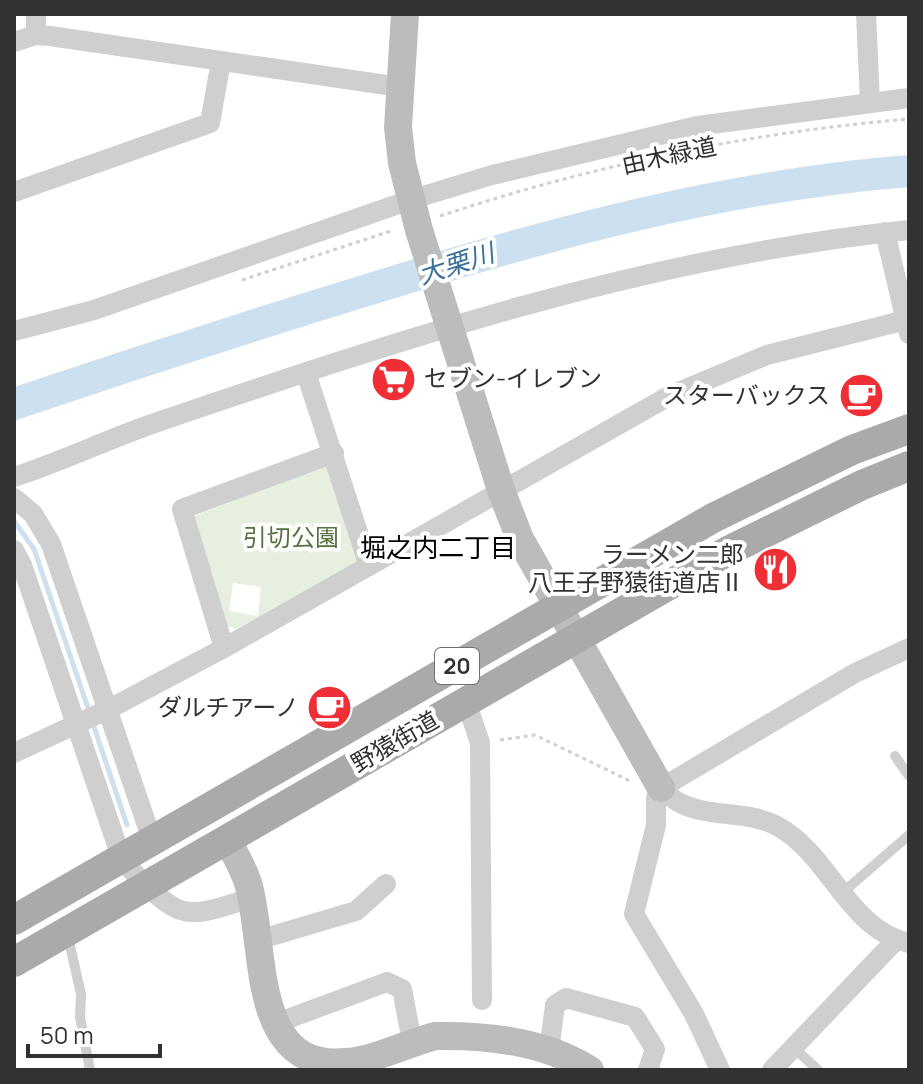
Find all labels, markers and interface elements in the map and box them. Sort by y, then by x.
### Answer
street label: 由木緑道 [618,128,719,181]
water label: 大栗川 [413,233,501,292]
supermarket icon: セブン-イレブン [369,355,417,403]
place label: セブン-イレブン [424,361,602,394]
cafe icon: スターバックス [837,372,885,420]
place label: スターバックス [663,378,830,411]
park label: 引切公園 [243,520,339,553]
district label: 堀之内二丁目 [360,529,516,565]
place label: ラーメン二郎 八王子野猿街道店Ⅱ [528,537,744,598]
restaurant icon: ラーメン二郎 八王子野猿街道店Ⅱ [751,545,799,593]
road number: 20 [435,648,479,684]
cafe icon: ダルチアーノ [306,684,354,732]
place label: ダルチアーノ [158,690,299,723]
street label: 野猿街道 [344,702,444,779]
scale bar [28,1008,160,1058]
text: 50 m [40,1018,94,1051]

